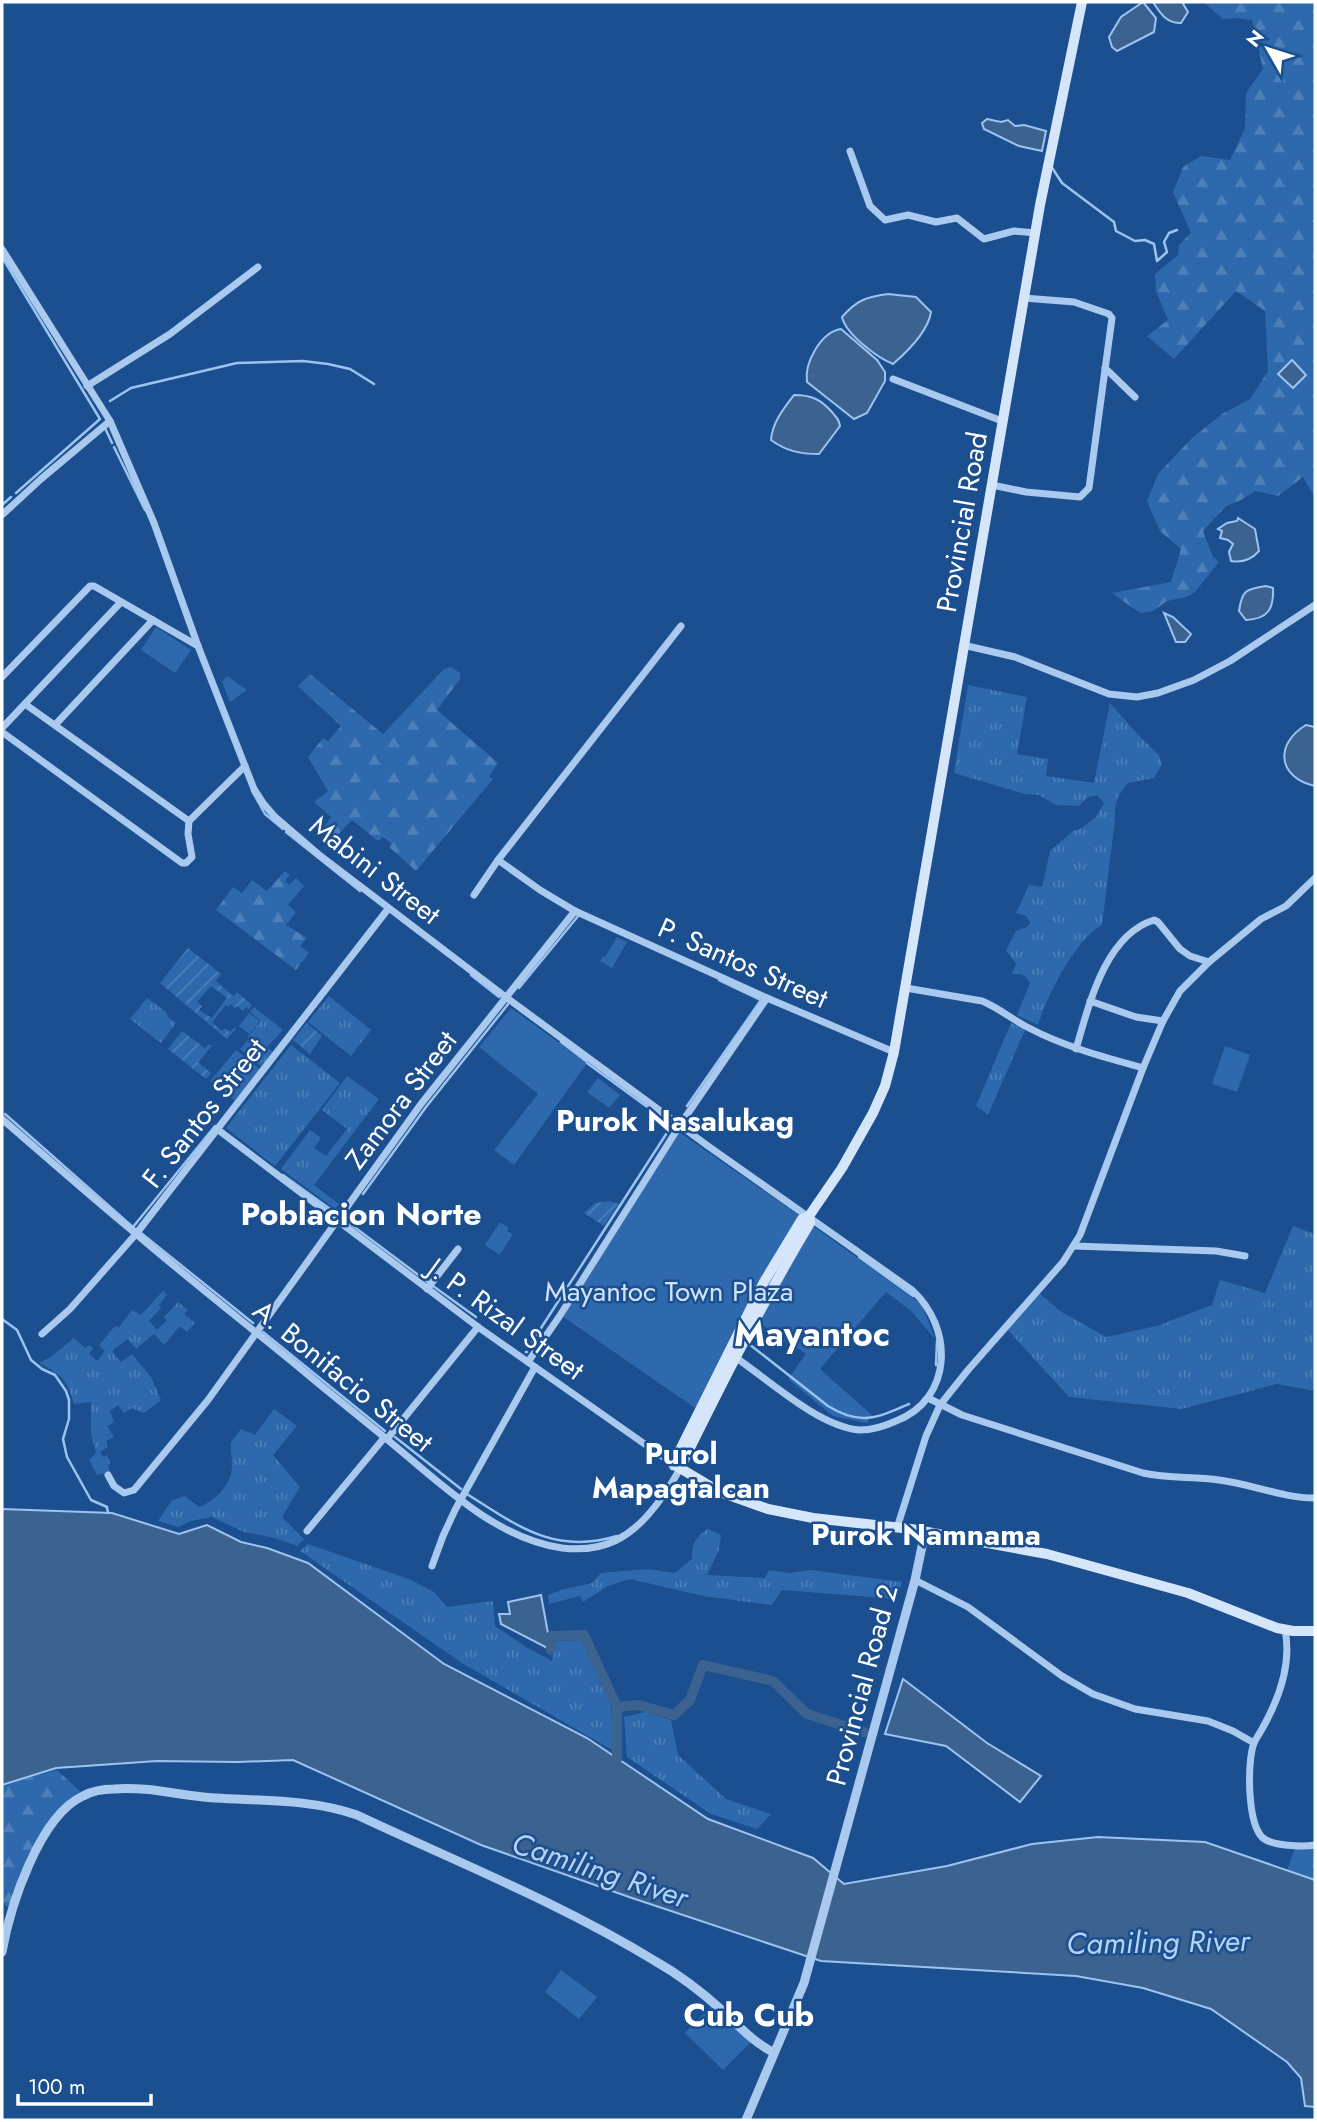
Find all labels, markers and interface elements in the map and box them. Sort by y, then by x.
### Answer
north arrow [1233,14,1303,84]
text: N [1240,24,1270,53]
street label: Provincial Road [926,429,998,615]
street label: Mabini Street [301,806,450,935]
street label: P. Santos Street [651,907,835,1019]
street label: Zamora Street [335,1022,467,1178]
street label: F. Santos Street [132,1029,276,1197]
district label: Purok Nasalukag [556,1099,794,1142]
district label: Poblacion Norte [241,1191,481,1237]
street label: J. P. Rizal Street [416,1246,593,1390]
park label: Mayantoc Town Plaza [544,1271,794,1312]
street label: A. Bonifacio Street [244,1290,442,1462]
district label: Mayantoc [734,1309,890,1359]
district label: Purol Mapagtalcan [592,1432,770,1509]
district label: Purok Namnama [811,1513,1041,1556]
street label: Provincial Road 2 [815,1580,909,1790]
water label: Camiling River [506,1821,696,1919]
water label: Camiling River [1066,1919,1252,1965]
district label: Cub Cub [684,1992,814,2038]
scale bar [18,2062,150,2106]
text: 100 m [28,2072,85,2102]

